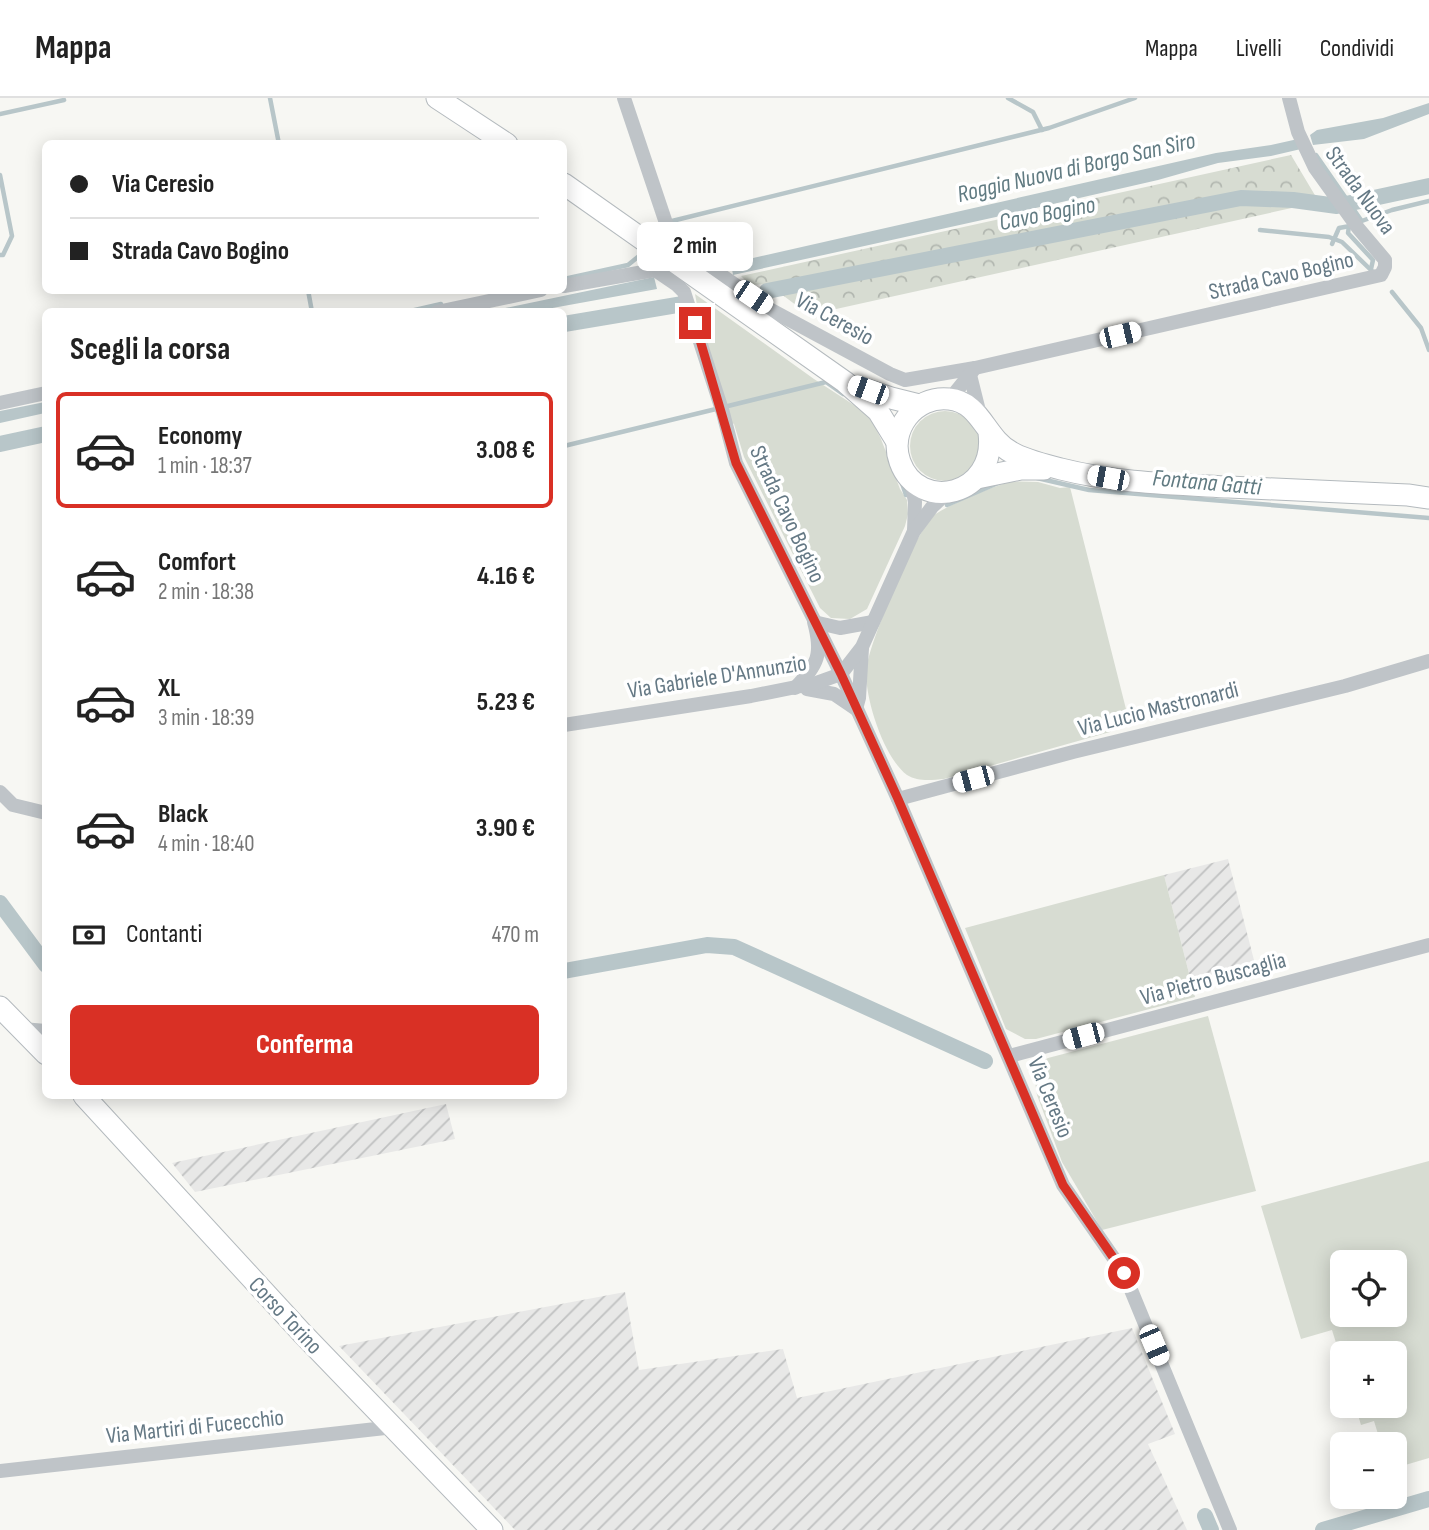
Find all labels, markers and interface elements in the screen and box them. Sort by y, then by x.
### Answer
text: Mappa [35,28,111,68]
text: Mappa [1145,34,1198,63]
text: Livelli [1236,34,1282,63]
text: Condividi [1320,34,1394,63]
water label: Roggia Nuova di Borgo San Siro [954,126,1198,209]
street label: Strada Nuova [1319,141,1402,240]
text: Via Ceresio [112,169,214,200]
water label: Cavo Bogino [997,190,1098,237]
callout: 2 min [637,222,753,271]
text: 2 min [673,232,717,260]
text: Strada Cavo Bogino [112,236,289,267]
street label: Strada Cavo Bogino [1206,246,1356,306]
car [730,277,777,317]
street label: Via Ceresio [791,286,878,352]
route end [679,307,711,339]
car [1098,320,1143,350]
text: Scegli la corsa [70,330,230,369]
car [845,373,892,407]
icon: car [74,419,137,482]
text: Economy [158,421,242,452]
text: 3.08 € [476,435,535,466]
street label: Strada Cavo Bogino [743,441,831,587]
text: 1 min · 18:37 [158,452,252,480]
water label: Fontana Gatti [1151,463,1263,502]
car [1086,464,1131,492]
icon: car [74,545,137,608]
text: Comfort [158,547,236,578]
text: 4.16 € [477,561,535,592]
text: 2 min · 18:38 [158,578,254,606]
street label: Via Gabriele D'Annunzio [626,649,809,705]
icon: car [74,671,137,734]
text: XL [158,673,180,704]
street label: Via Lucio Mastronardi [1075,676,1241,742]
text: 5.23 € [477,687,535,718]
text: 3 min · 18:39 [158,704,254,732]
car [950,763,997,795]
icon: car [74,797,137,860]
text: Black [158,799,208,830]
text: 3.90 € [476,813,535,844]
text: 4 min · 18:40 [158,830,254,858]
icon: cash [70,916,108,954]
text: Contanti [126,919,202,950]
text: 470 m [492,921,539,949]
street label: Via Pietro Buscaglia [1137,946,1289,1012]
button: Conferma [70,1005,539,1085]
car [1060,1020,1107,1052]
street label: Via Ceresio [1021,1053,1079,1142]
map controls [1330,1250,1407,1509]
button: locate [1330,1250,1407,1327]
route start [1108,1257,1140,1289]
street label: Corso Torino [242,1271,328,1360]
car [1137,1322,1172,1368]
button: + [1330,1341,1407,1418]
street label: Via Martiri di Fucecchio [105,1404,285,1450]
button: − [1330,1432,1407,1509]

